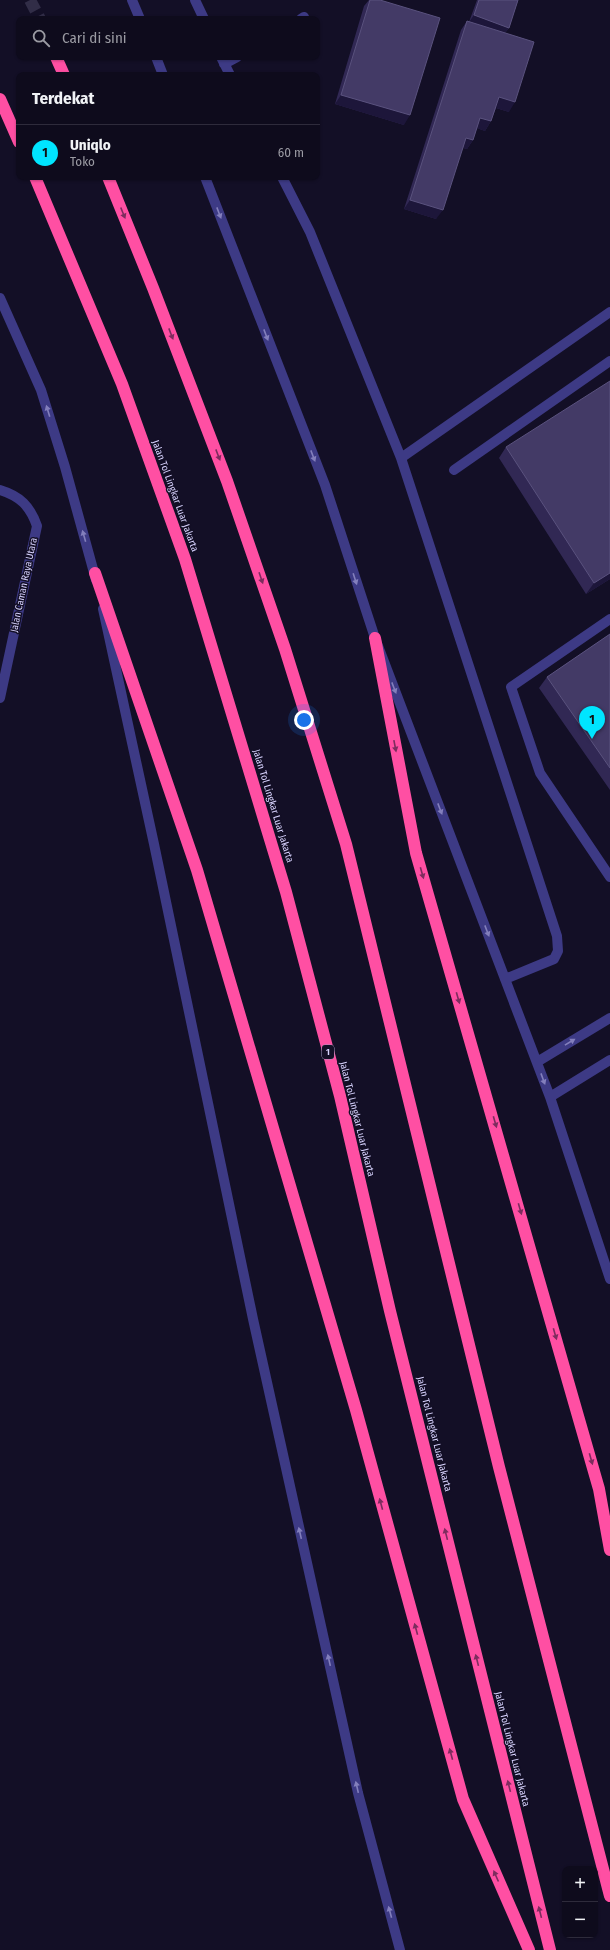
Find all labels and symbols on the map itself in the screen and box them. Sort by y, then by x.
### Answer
one-way arrow [120,208,126,220]
one-way arrow [217,208,223,220]
one-way arrow [169,328,175,340]
one-way arrow [264,329,270,341]
one-way arrow [45,405,51,417]
street label: Jalan Tol Lingkar Luar Jakarta [149,438,201,554]
one-way arrow [215,450,221,462]
one-way arrow [311,450,317,462]
one-way arrow [81,529,87,541]
street label: Jalan Caman Raya Utara [8,536,40,633]
one-way arrow [258,572,264,584]
one-way arrow [353,573,359,585]
one-way arrow [392,682,398,694]
pin: 1 [579,706,605,739]
your location [294,710,314,730]
one-way arrow [393,739,399,752]
street label: Jalan Tol Lingkar Luar Jakarta [250,748,296,864]
one-way arrow [438,804,444,816]
one-way arrow [419,867,425,879]
one-way arrow [484,925,490,937]
one-way arrow [455,992,461,1004]
one-way arrow [565,1038,575,1046]
road number: 1 [322,1045,334,1059]
street label: Jalan Tol Lingkar Luar Jakarta [337,1060,377,1178]
one-way arrow [540,1073,546,1085]
one-way arrow [492,1117,498,1129]
one-way arrow [517,1204,523,1216]
one-way arrow [553,1328,559,1341]
street label: Jalan Tol Lingkar Luar Jakarta [414,1375,454,1493]
one-way arrow [588,1454,594,1466]
one-way arrow [378,1498,384,1510]
one-way arrow [297,1527,303,1539]
one-way arrow [443,1528,449,1540]
one-way arrow [413,1623,419,1635]
one-way arrow [325,1654,331,1666]
one-way arrow [474,1654,480,1666]
street label: Jalan Tol Lingkar Luar Jakarta [492,1690,532,1808]
one-way arrow [447,1748,453,1761]
one-way arrow [506,1780,512,1792]
one-way arrow [353,1781,359,1793]
one-way arrow [493,1869,499,1881]
one-way arrow [387,1906,393,1918]
one-way arrow [537,1906,543,1918]

